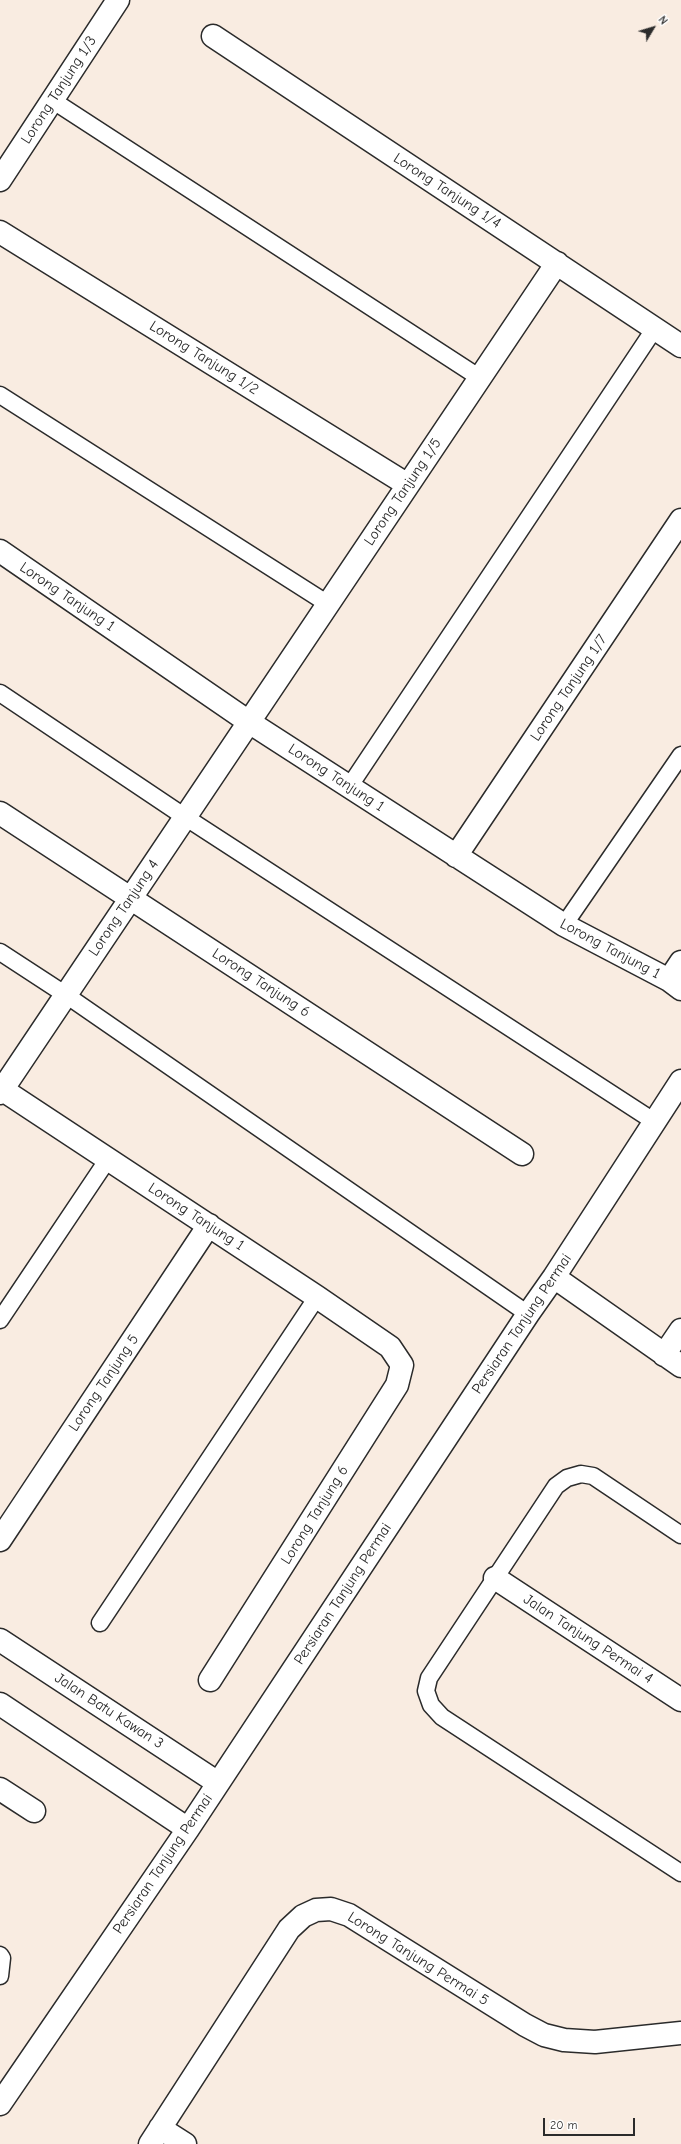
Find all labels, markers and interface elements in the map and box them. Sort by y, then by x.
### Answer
north arrow [633,8,673,48]
text: N [656,13,670,27]
street label: Lorong Tanjung 1/3 [17,33,101,147]
street label: Lorong Tanjung 1/4 [390,149,504,233]
street label: Lorong Tanjung 1/2 [146,317,262,399]
street label: Lorong Tanjung 1/5 [360,435,446,549]
street label: Lorong Tanjung 1 [16,559,118,635]
street label: Lorong Tanjung 1/7 [527,631,611,745]
street label: Lorong Tanjung 1 [285,740,387,816]
street label: Lorong Tanjung 4 [85,856,163,960]
street label: Lorong Tanjung 1 [557,915,663,983]
street label: Lorong Tanjung 6 [209,945,313,1021]
street label: Lorong Tanjung 1 [145,1179,247,1255]
street label: Persiaran Tanjung Permai [468,1251,576,1397]
street label: Lorong Tanjung 5 [65,1331,143,1435]
street label: Lorong Tanjung 6 [277,1462,353,1568]
street label: Persiaran Tanjung Permai [291,1520,395,1668]
street label: Jalan Tanjung Permai 4 [520,1590,656,1688]
street label: Jalan Batu Kawan 3 [51,1669,167,1753]
street label: Persiaran Tanjung Permai [109,1791,217,1937]
street label: Lorong Tanjung Permai 5 [344,1908,492,2010]
scale bar [545,2110,637,2136]
text: 20 m [550,2118,578,2132]

